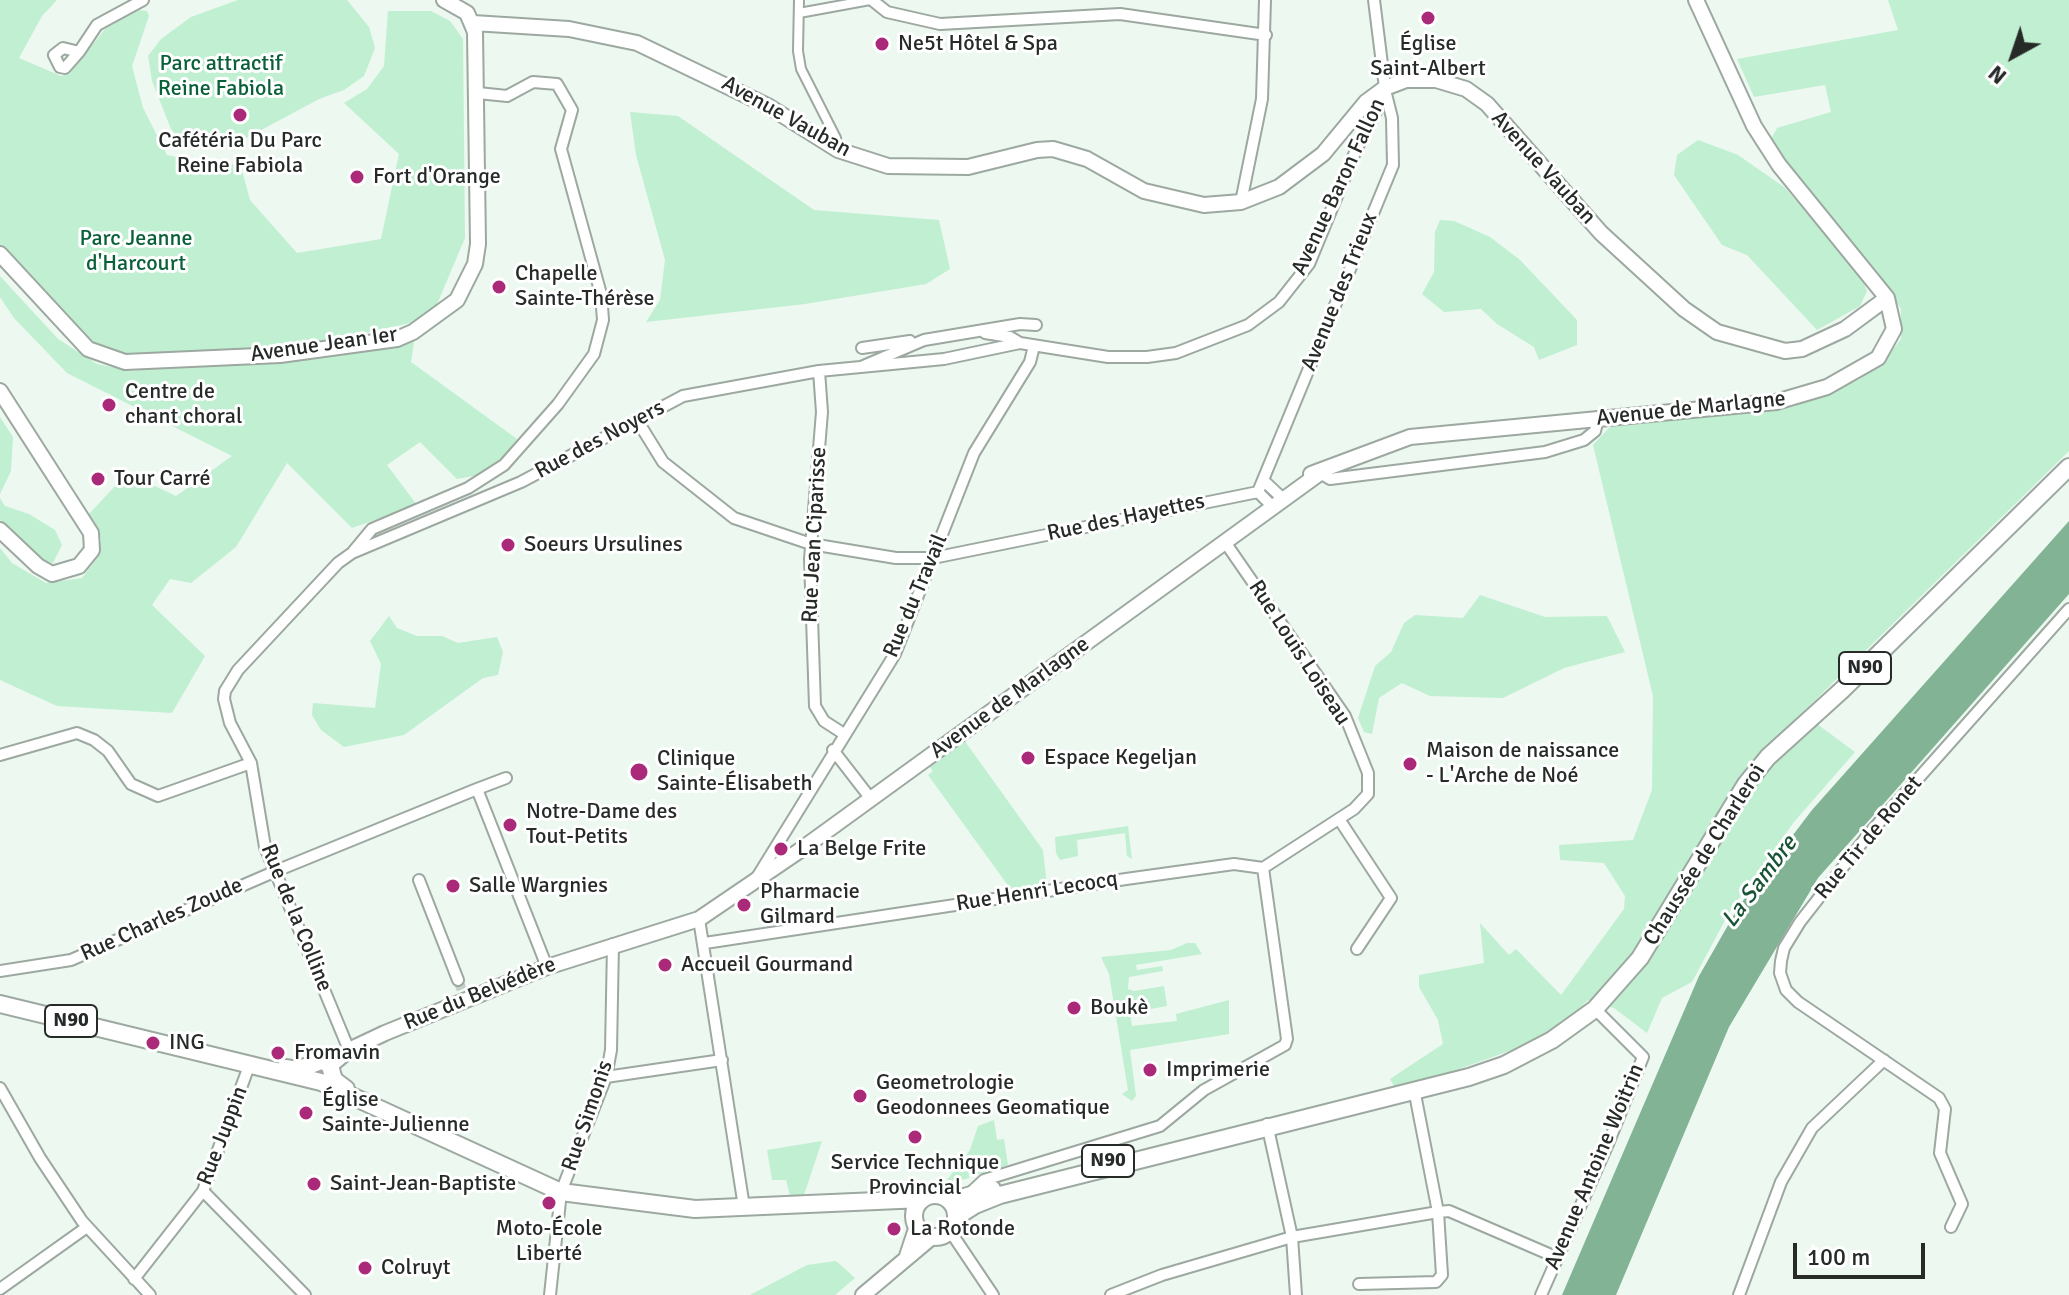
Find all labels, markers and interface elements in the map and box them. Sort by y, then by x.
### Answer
marker: Église Saint-Albert [1419,9,1437,27]
north arrow [1973,16,2053,96]
place label: Ne5t Hôtel & Spa [898,31,1058,57]
place label: Église Saint-Albert [1370,31,1486,82]
marker: Ne5t Hôtel & Spa [873,35,891,53]
park label: Parc attractif Reine Fabiola [158,51,284,102]
text: N [1983,60,2012,90]
street label: Avenue Vauban [717,71,855,163]
street label: Avenue Baron Fallon [1286,94,1392,280]
marker: Cafétéria Du Parc Reine Fabiola [231,106,249,124]
street label: Avenue Vauban [1485,106,1601,230]
place label: Cafétéria Du Parc Reine Fabiola [158,128,322,180]
place label: Fort d'Orange [373,164,501,190]
marker: Fort d'Orange [348,168,366,186]
street label: Avenue des Trieux [1296,209,1384,375]
park label: Parc Jeanne d'Harcourt [79,226,193,278]
place label: Chapelle Sainte-Thérèse [515,261,655,312]
marker: Chapelle Sainte-Thérèse [490,278,508,296]
street label: Avenue Jean Ier [249,322,399,368]
place label: Centre de chant choral [125,379,242,430]
street label: Avenue de Marlagne [1595,386,1787,432]
street label: Rue des Noyers [531,395,669,485]
marker: Centre de chant choral [100,396,118,414]
street label: Rue Jean Ciparisse [797,446,833,624]
place label: Tour Carré [114,466,210,492]
marker: Tour Carré [89,470,107,488]
street label: Rue des Hayettes [1045,488,1207,548]
street label: Rue du Travail [878,530,954,662]
place label: Soeurs Ursulines [524,532,683,558]
marker: Soeurs Ursulines [499,536,517,554]
street label: Rue Louis Loiseau [1242,576,1356,730]
street label: Avenue de Marlagne [925,631,1095,765]
road number: N90 [1839,652,1891,684]
place label: Maison de naissance - L'Arche de Noé [1426,738,1619,790]
place label: Espace Kegeljan [1044,745,1197,771]
place label: Clinique Sainte-Élisabeth [657,746,812,798]
marker: Espace Kegeljan [1019,749,1037,767]
marker: Maison de naissance - L'Arche de Noé [1401,755,1419,773]
street label: Chaussée de Charleroi [1638,759,1772,951]
marker: Clinique Sainte-Élisabeth [628,761,650,783]
street label: Rue Tir de Ronet [1810,771,1928,905]
place label: Notre-Dame des Tout-Petits [526,799,677,850]
marker: Notre-Dame des Tout-Petits [501,816,519,834]
water label: La Sambre [1716,830,1804,934]
place label: La Belge Frite [797,836,926,862]
street label: Rue de la Colline [254,840,338,996]
marker: La Belge Frite [772,840,790,858]
street label: Rue Henri Lecocq [954,866,1120,918]
street label: Rue Charles Zoude [77,872,247,968]
place label: Salle Wargnies [469,873,608,899]
marker: Salle Wargnies [444,877,462,895]
place label: Pharmacie Gilmard [760,879,860,930]
marker: Pharmacie Gilmard [735,896,753,914]
street label: Rue du Belvédère [400,951,560,1037]
place label: Accueil Gourmand [681,952,853,978]
marker: Accueil Gourmand [656,956,674,974]
place label: Boukè [1090,995,1148,1021]
marker: Boukè [1065,999,1083,1017]
road number: N90 [45,1005,97,1037]
place label: ING [169,1030,205,1056]
marker: ING [144,1034,162,1052]
place label: Fromavin [294,1040,380,1066]
marker: Fromavin [269,1044,287,1062]
street label: Rue Simonis [557,1057,619,1175]
place label: Imprimerie [1166,1057,1270,1083]
street label: Avenue Antoine Woitrin [1540,1060,1650,1274]
marker: Imprimerie [1141,1061,1159,1079]
place label: Geometrologie Geodonnees Geomatique [876,1070,1110,1122]
street label: Rue Juppin [192,1083,254,1189]
place label: Église Sainte-Julienne [322,1087,469,1138]
marker: Geometrologie Geodonnees Geomatique [851,1087,869,1105]
marker: Église Sainte-Julienne [297,1104,315,1122]
marker: Service Technique Provincial [906,1128,924,1146]
road number: N90 [1082,1145,1134,1177]
place label: Service Technique Provincial [831,1150,999,1202]
place label: Saint-Jean-Baptiste [330,1171,516,1197]
marker: Saint-Jean-Baptiste [305,1175,323,1193]
marker: Moto-École Liberté [540,1194,558,1212]
place label: Moto-École Liberté [496,1216,602,1268]
place label: La Rotonde [910,1216,1015,1242]
marker: La Rotonde [885,1220,903,1238]
scale bar [1797,1227,1929,1277]
text: 100 m [1807,1242,1870,1272]
place label: Colruyt [381,1255,450,1281]
marker: Colruyt [356,1259,374,1277]

